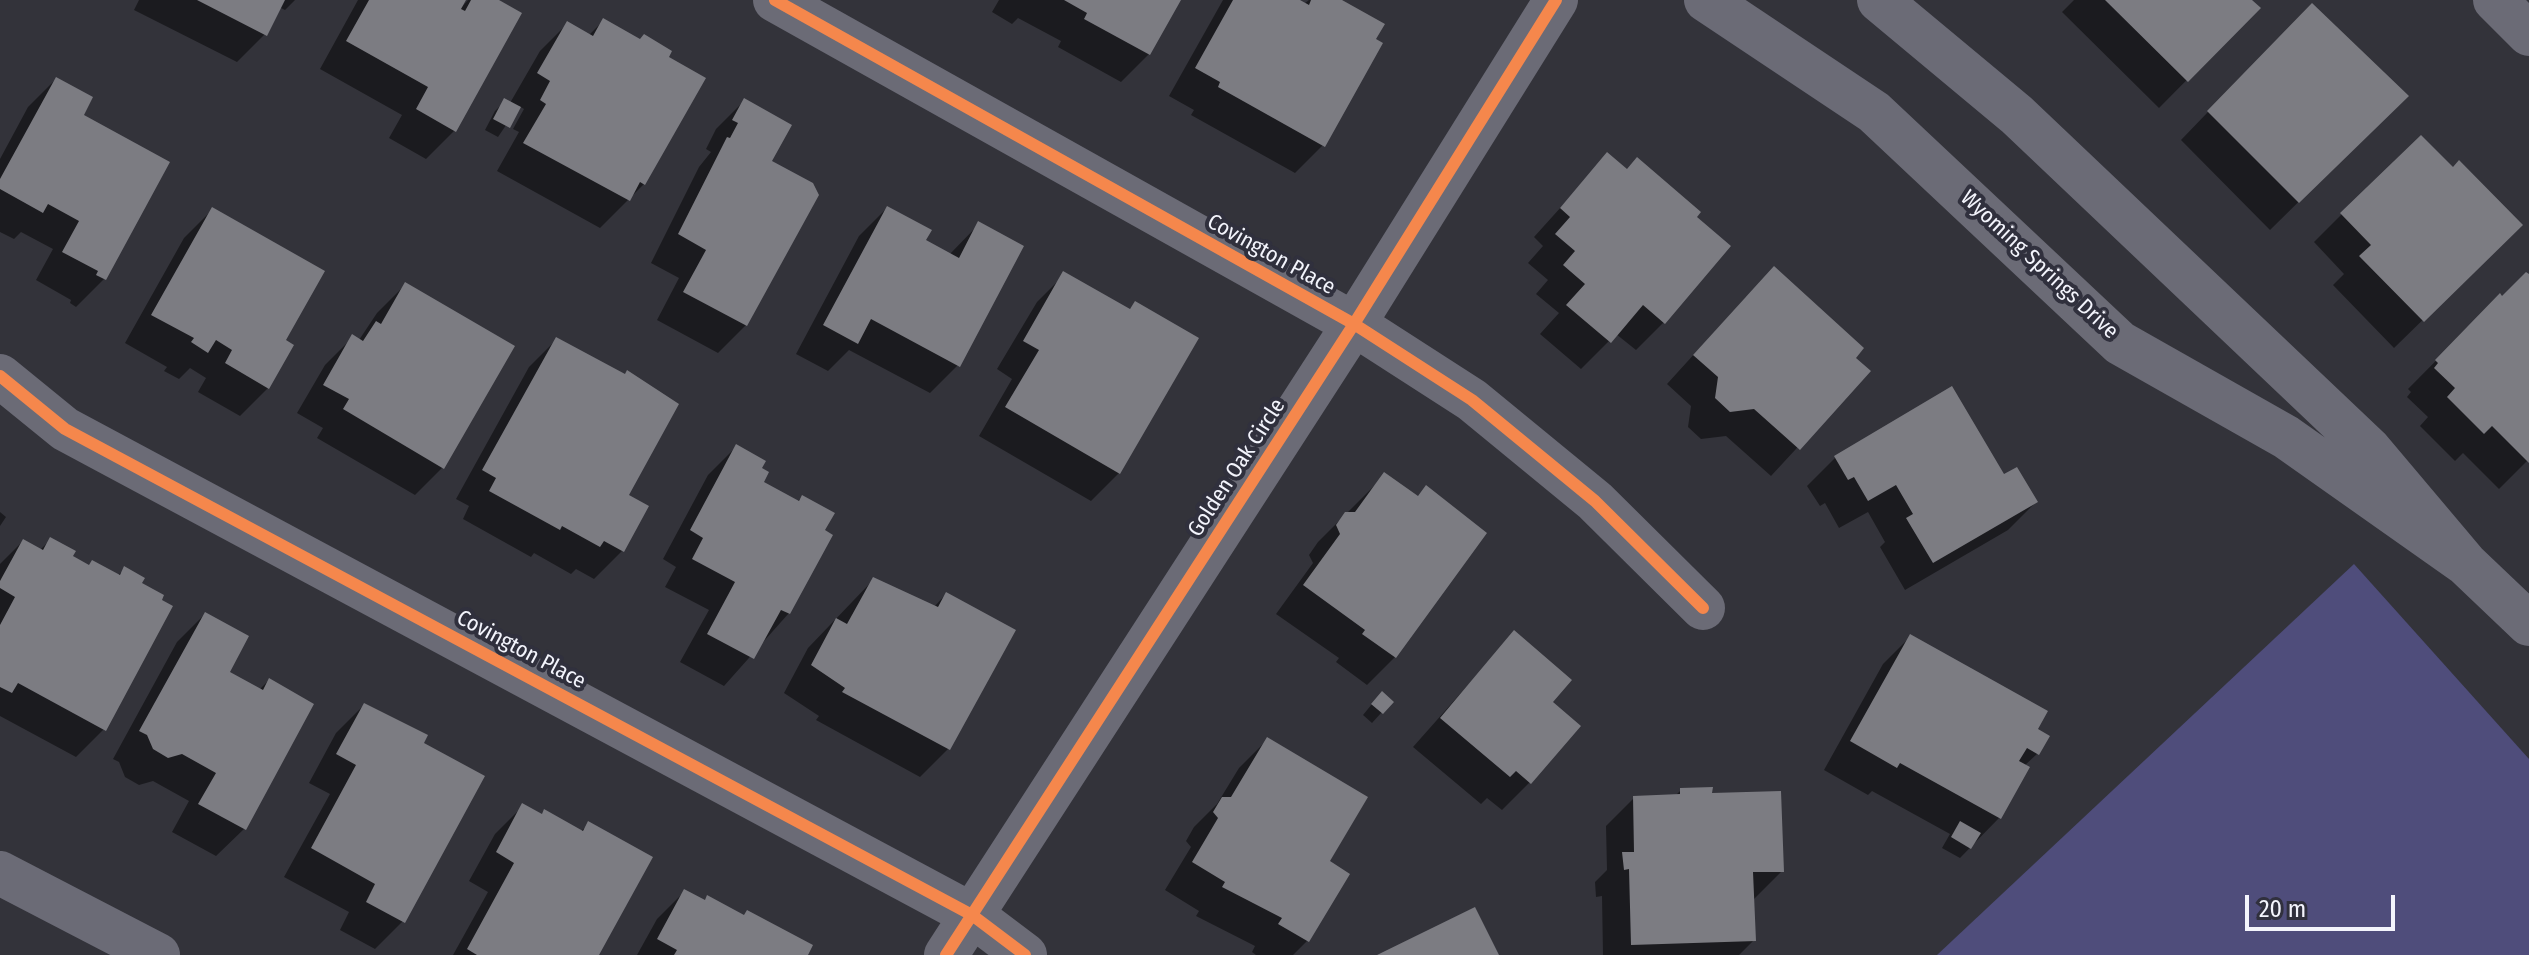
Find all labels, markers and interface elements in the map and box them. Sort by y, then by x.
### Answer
street label: Wyoming Springs Drive [1955,185,2123,345]
street label: Covington Place [1202,209,1340,301]
street label: Golden Oak Circle [1183,394,1291,542]
street label: Covington Place [452,605,590,695]
scale bar [2249,879,2399,929]
text: 20 m [2259,895,2306,923]

